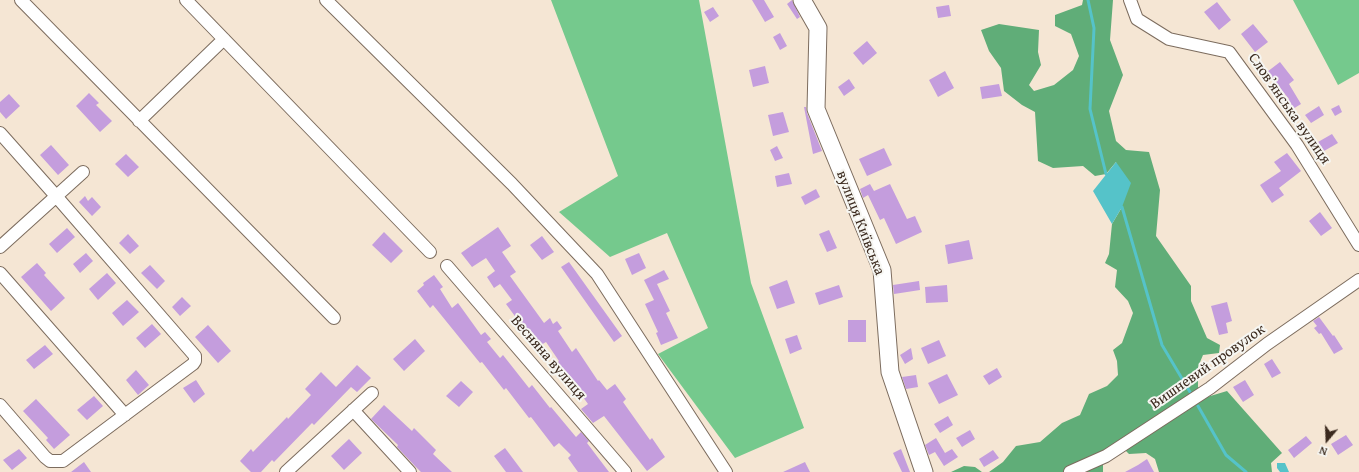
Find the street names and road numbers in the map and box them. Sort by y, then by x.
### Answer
street label: Словʼянська вулиця [1244,50,1334,168]
street label: вулиця Київська [832,168,888,278]
street label: Весняна вулиця [506,312,590,404]
street label: Вишневий провулок [1147,321,1269,413]

